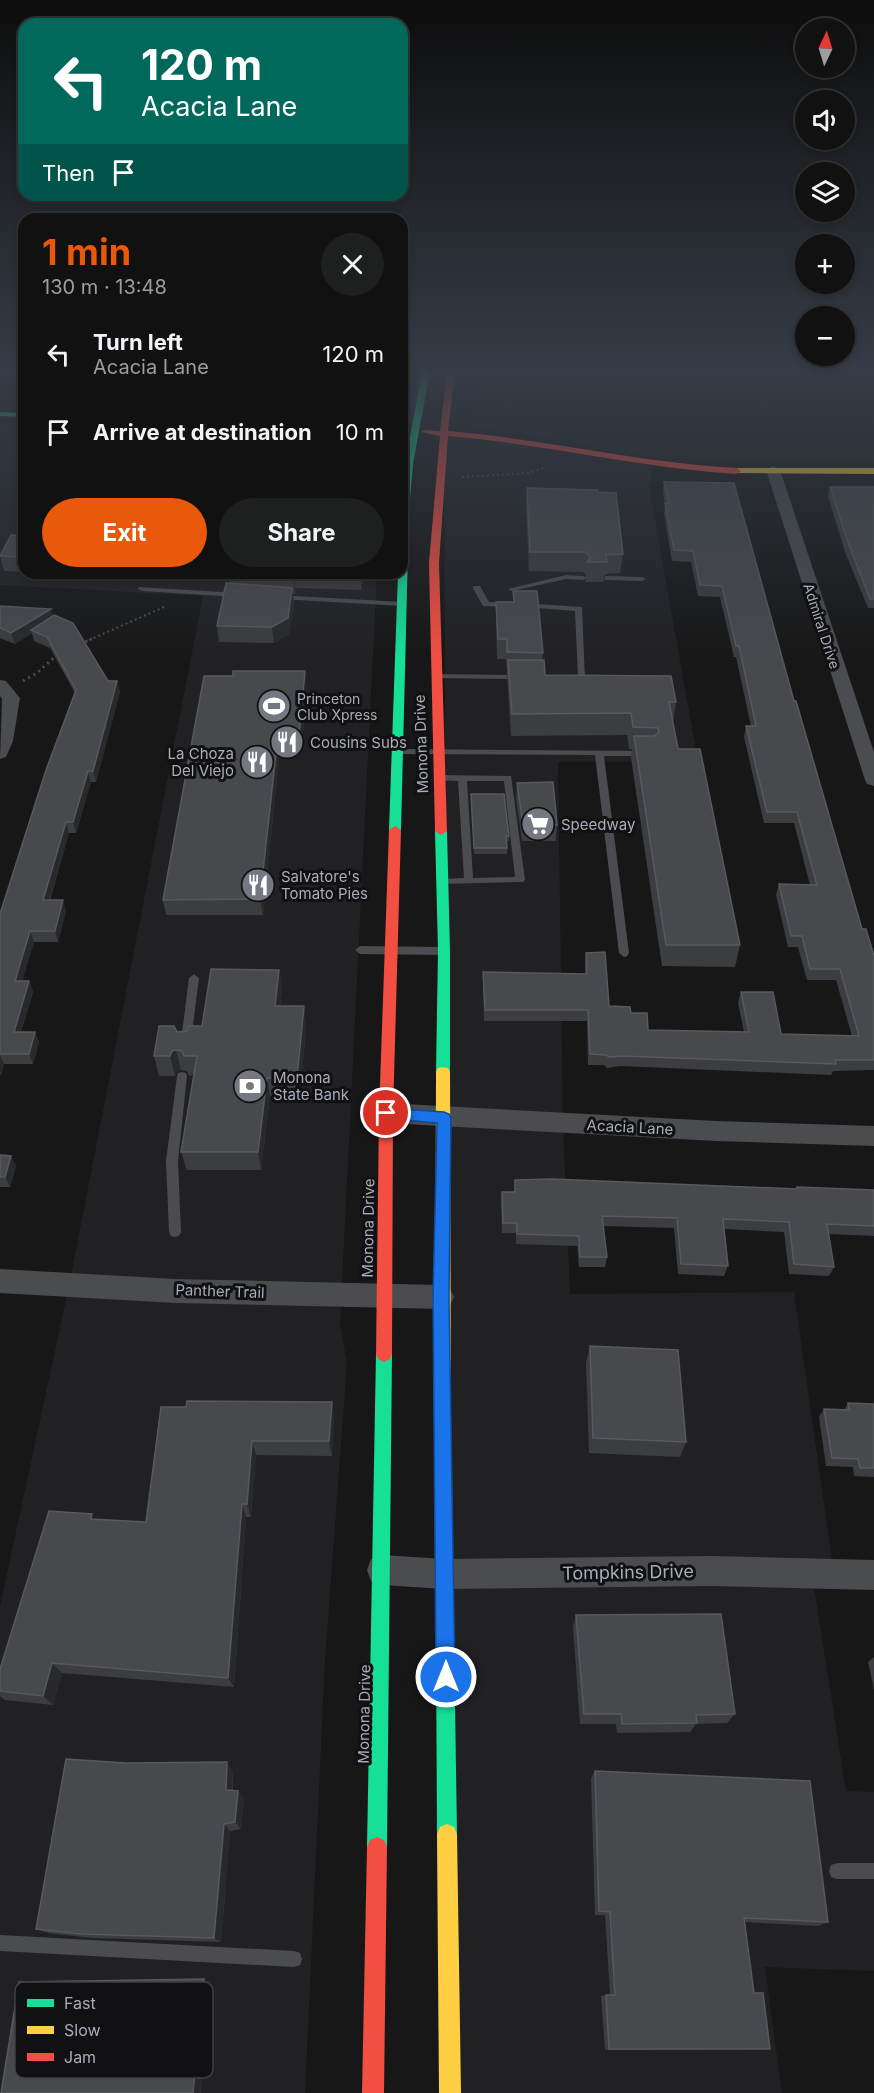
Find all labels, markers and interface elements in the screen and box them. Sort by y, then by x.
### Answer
north arrow [795,18,855,78]
map controls [795,18,855,366]
text: 120 m [141,39,262,90]
icon: left [42,42,120,120]
text: Acacia Lane [141,90,297,123]
button: sound [795,90,855,150]
icon: arrive [107,156,140,189]
text: Then [42,160,95,186]
button: layers [795,162,855,222]
text: 1 min [42,230,131,274]
button: close [321,233,384,296]
button: + [795,234,855,294]
text: 130 m · 13:48 [42,275,167,299]
button: − [795,306,855,366]
text: Turn left [93,329,183,355]
icon: left [42,338,75,371]
text: 120 m [322,341,384,367]
text: Acacia Lane [93,355,209,379]
icon: arrive [42,416,75,449]
text: Arrive at destination [93,419,312,445]
text: 10 m [336,419,384,445]
button: Exit [42,498,207,567]
button: Share [219,498,384,567]
street label: Admiral Drive [800,581,844,671]
sports icon: Princeton Club Xpress [256,688,292,724]
place label: Princeton Club Xpress [297,690,378,723]
street label: Monona Drive [410,694,432,794]
restaurant icon: Cousins Subs [269,724,305,760]
place label: Cousins Subs [310,733,407,752]
place label: La Choza Del Viejo [168,744,234,780]
restaurant icon: La Choza Del Viejo [239,744,275,780]
supermarket icon: Speedway [520,806,556,842]
place label: Speedway [561,815,636,834]
restaurant icon: Salvatore's Tomato Pies [240,867,276,903]
place label: Salvatore's Tomato Pies [281,867,368,903]
bank icon: Monona State Bank [232,1068,268,1104]
place label: Monona State Bank [273,1068,350,1104]
pin [360,1087,411,1138]
icon: arrive [369,1096,402,1129]
street label: Acacia Lane [586,1115,674,1139]
street label: Monona Drive [358,1178,378,1278]
street label: Panther Trail [175,1280,265,1302]
street label: Tompkins Drive [562,1560,694,1584]
position arrow [414,1645,478,1709]
street label: Monona Drive [354,1664,374,1764]
legend [15,1982,213,2078]
text: Fast [64,1993,96,2013]
text: Slow [64,2020,101,2040]
text: Jam [64,2047,96,2067]

